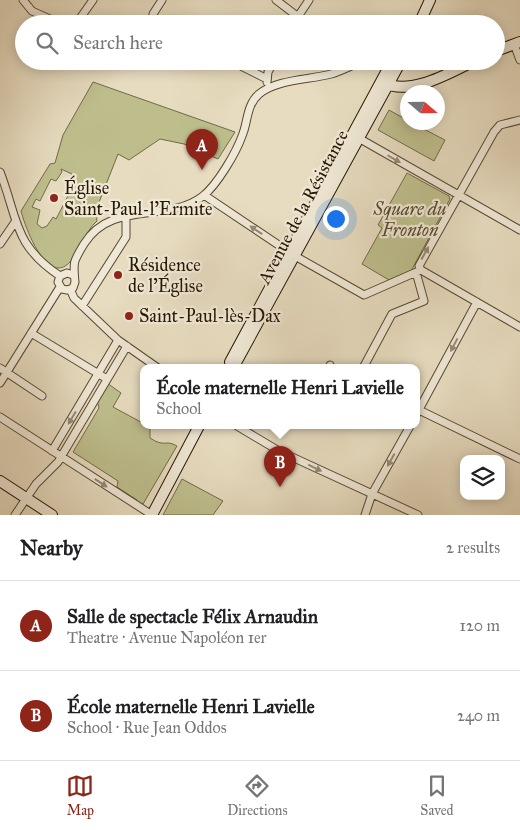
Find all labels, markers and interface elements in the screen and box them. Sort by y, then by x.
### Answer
search box [15,15,505,70]
icon: search [33,29,61,57]
text: Search here [73,31,163,54]
north arrow [400,85,445,130]
street label: Avenue de la Résistance [253,126,353,289]
pin: A [186,129,218,170]
one-way arrow [388,155,401,164]
place label: Église Saint-Paul-l'Ermite [64,175,213,220]
marker: Église Saint-Paul-l'Ermite [48,192,60,204]
park label: Square du Fronton [373,198,446,241]
your location [323,206,349,232]
one-way arrow [250,225,263,235]
one-way arrow [421,245,429,260]
place label: Résidence de l'Église [128,254,203,298]
marker: Résidence de l'Église [112,269,124,281]
place label: Saint-Paul-lès-Dax [139,305,281,327]
marker: Saint-Paul-lès-Dax [123,310,135,322]
one-way arrow [450,338,458,353]
popup [140,364,420,429]
text: École maternelle Henri Lavielle [156,376,404,399]
text: School [156,399,202,418]
one-way arrow [67,411,76,424]
pin: B [264,446,296,487]
one-way arrow [387,453,395,468]
map controls [460,455,505,500]
button: layers [460,455,505,500]
one-way arrow [308,464,322,472]
one-way arrow [95,478,108,488]
text: Nearby [20,535,83,561]
text: 2 results [446,538,500,557]
text: Salle de spectacle Félix Arnaudin [67,605,318,628]
text: A [31,616,41,635]
text: 120 m [460,616,500,635]
text: Theatre · Avenue Napoléon 1er [67,628,267,647]
text: École maternelle Henri Lavielle [67,695,315,718]
text: B [31,706,41,725]
text: 240 m [457,706,500,725]
text: School · Rue Jean Oddos [67,718,227,737]
tab: Map [66,772,94,819]
tab: Directions [227,772,288,819]
tab: Saved [420,772,454,819]

